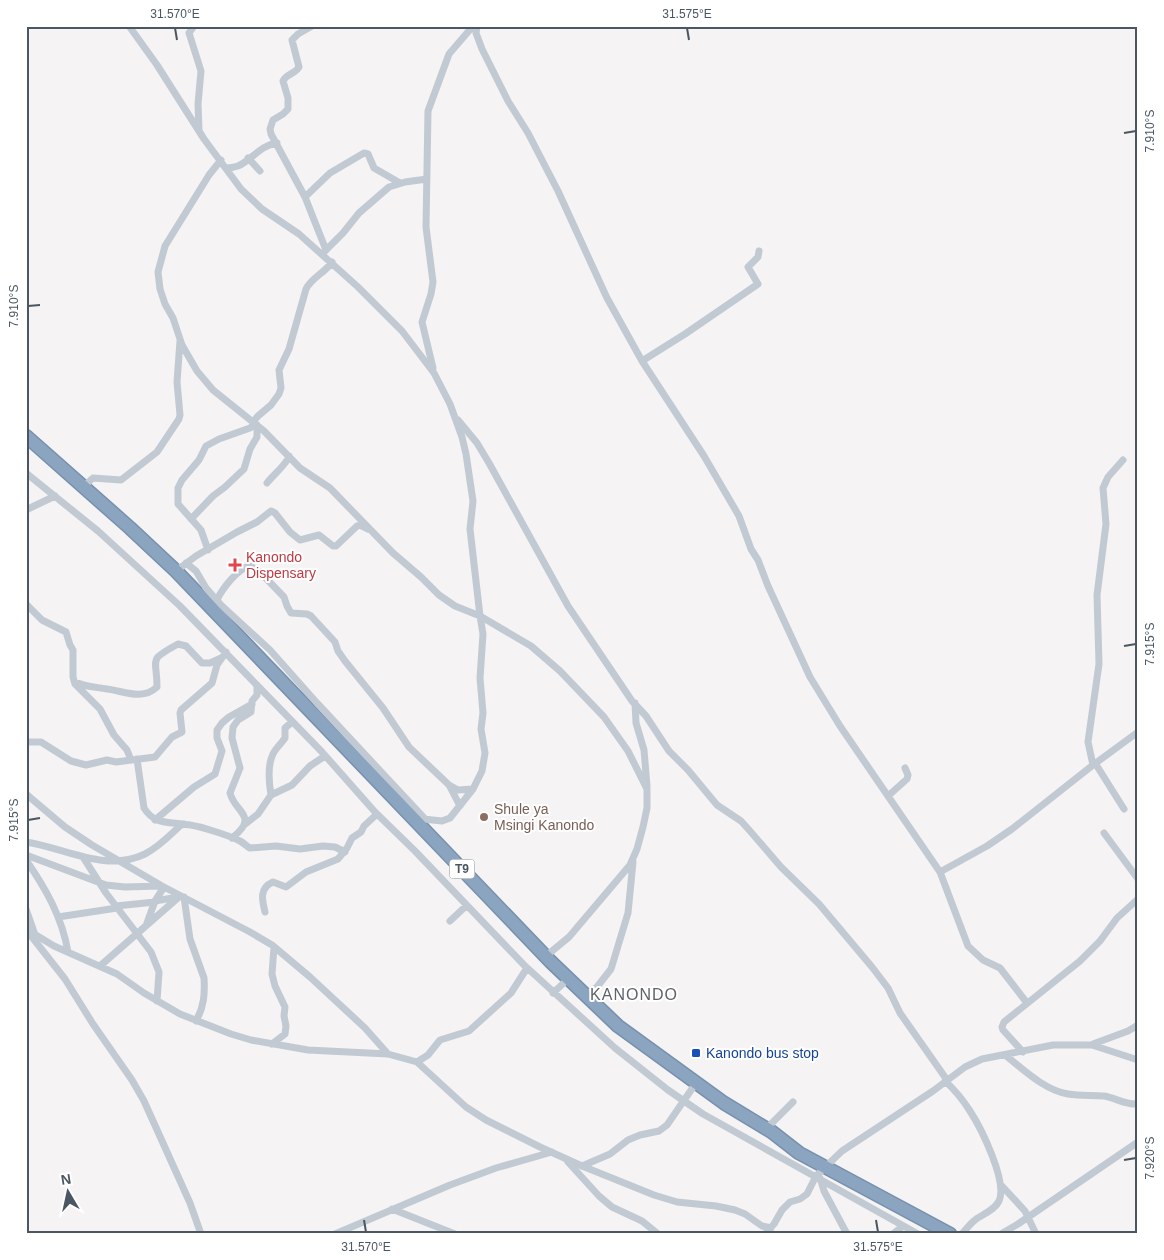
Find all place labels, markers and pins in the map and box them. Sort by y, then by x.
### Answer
place label: Kanondo Dispensary [246,549,316,581]
marker: Kanondo Dispensary [228,558,242,572]
place label: Shule ya Msingi Kanondo [494,801,595,833]
marker: Shule ya Msingi Kanondo [478,811,490,823]
place label: Kanondo bus stop [706,1045,819,1061]
marker: Kanondo bus stop [690,1047,702,1059]

